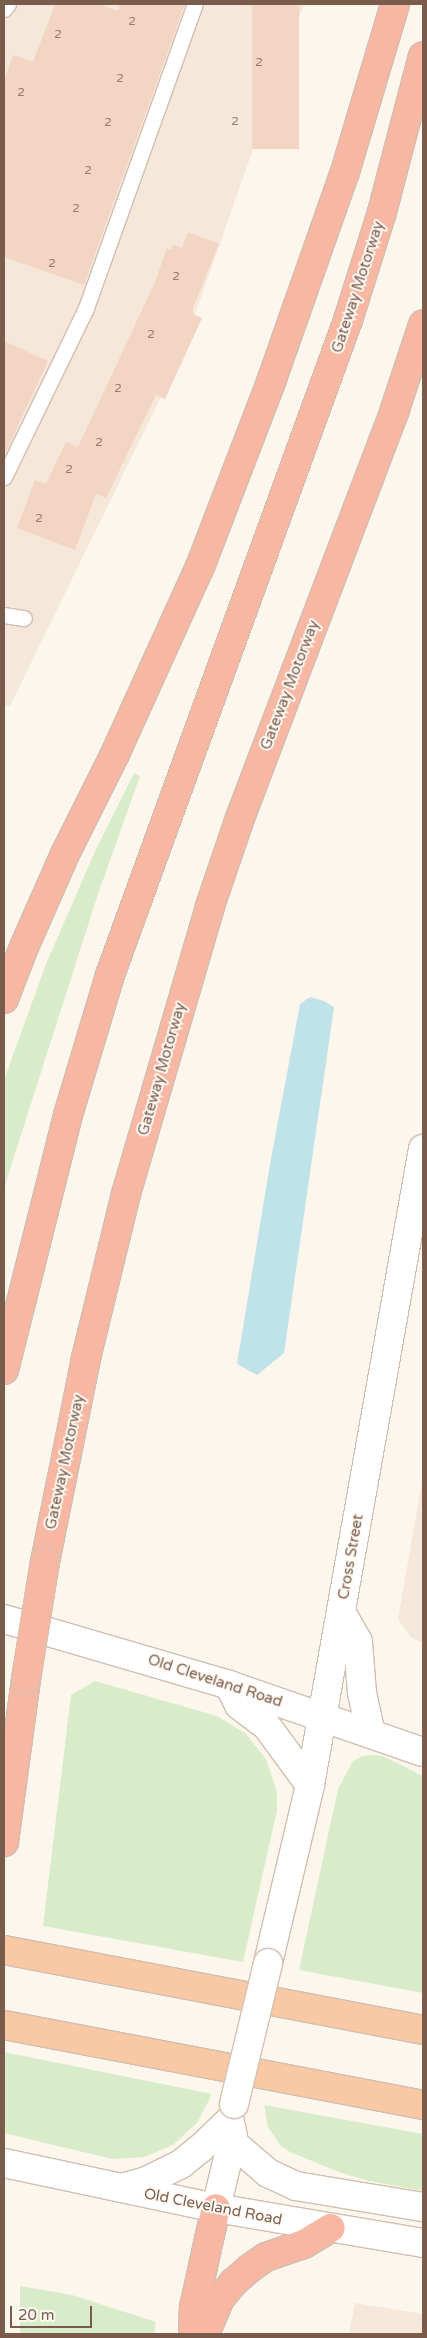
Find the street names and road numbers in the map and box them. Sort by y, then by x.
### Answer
street label: Gateway Motorway [328,219,388,355]
street label: Gateway Motorway [257,618,323,752]
street label: Gateway Motorway [134,1000,190,1138]
street label: Gateway Motorway [42,1393,88,1531]
street label: Cross Street [335,1513,367,1601]
street label: Old Cleveland Road [145,1651,285,1711]
street label: Old Cleveland Road [142,2185,284,2229]

